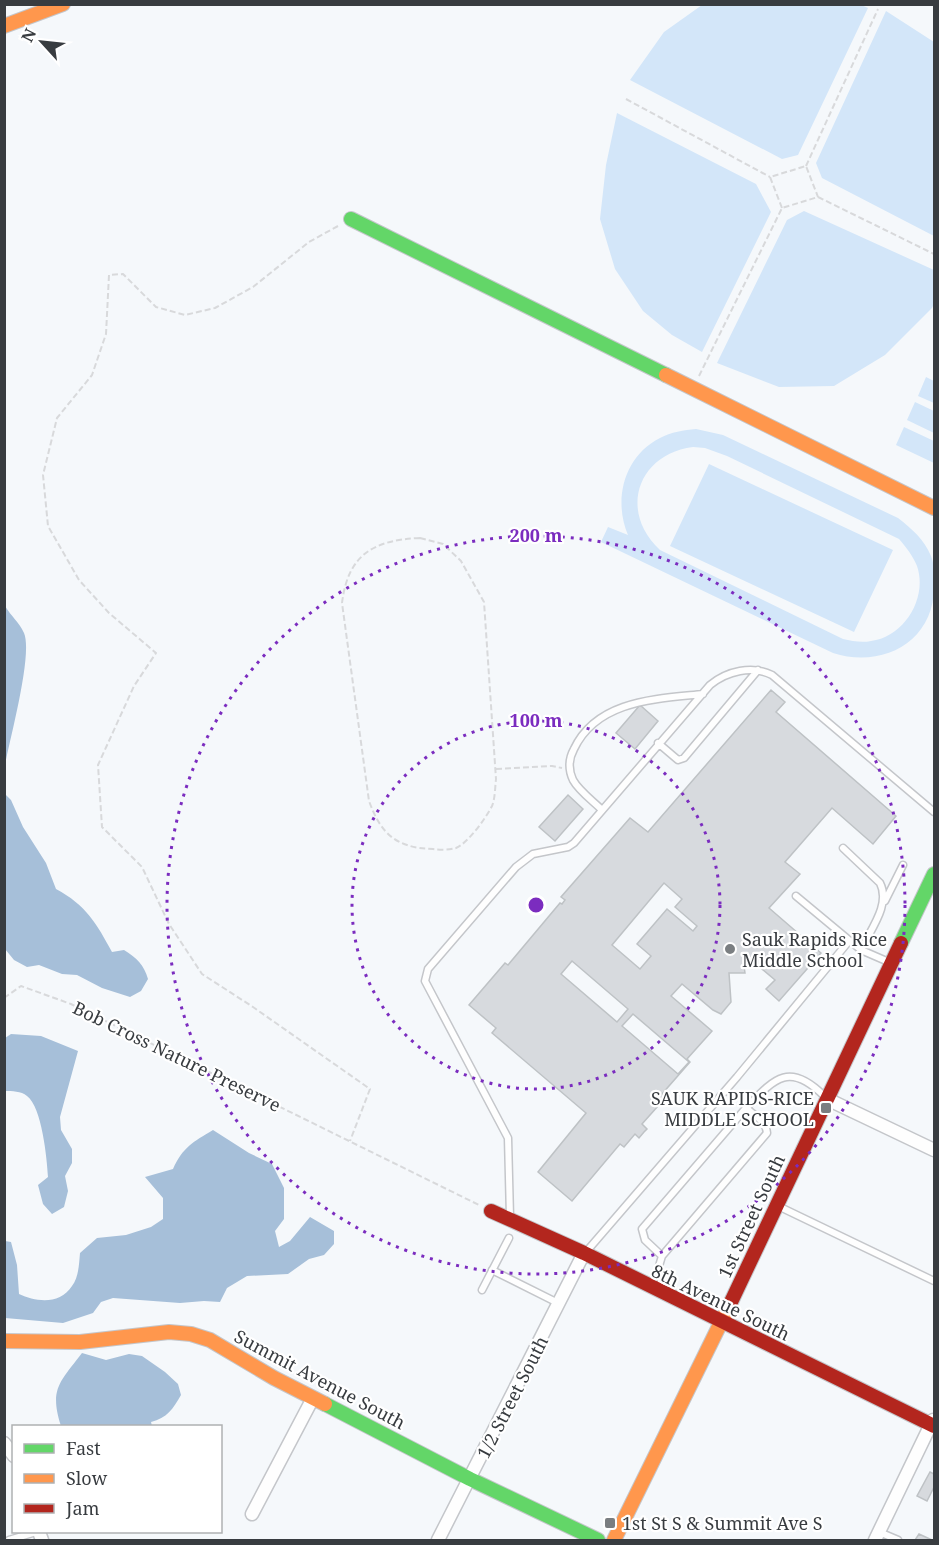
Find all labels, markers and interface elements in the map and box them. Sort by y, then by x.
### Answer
north arrow [12,12,72,72]
text: N [16,24,41,46]
text: 200 m [510,523,563,547]
text: 100 m [510,708,563,732]
centre of rings [526,895,546,915]
place label: Sauk Rapids Rice Middle School [742,927,887,972]
marker: Sauk Rapids Rice Middle School [723,942,737,956]
street label: Bob Cross Nature Preserve [69,995,285,1117]
place label: SAUK RAPIDS-RICE MIDDLE SCHOOL [651,1086,814,1131]
marker: SAUK RAPIDS-RICE MIDDLE SCHOOL [819,1101,833,1115]
street label: 1st Street South [712,1150,790,1282]
street label: 8th Avenue South [648,1258,794,1346]
street label: Summit Avenue South [230,1324,410,1434]
street label: 1/2 Street South [471,1332,553,1462]
legend [12,1425,222,1533]
text: Fast [66,1436,101,1460]
text: Slow [66,1466,108,1490]
text: Jam [65,1496,100,1520]
place label: 1st St S & Summit Ave S [622,1511,823,1535]
marker: 1st St S & Summit Ave S [603,1516,617,1530]

